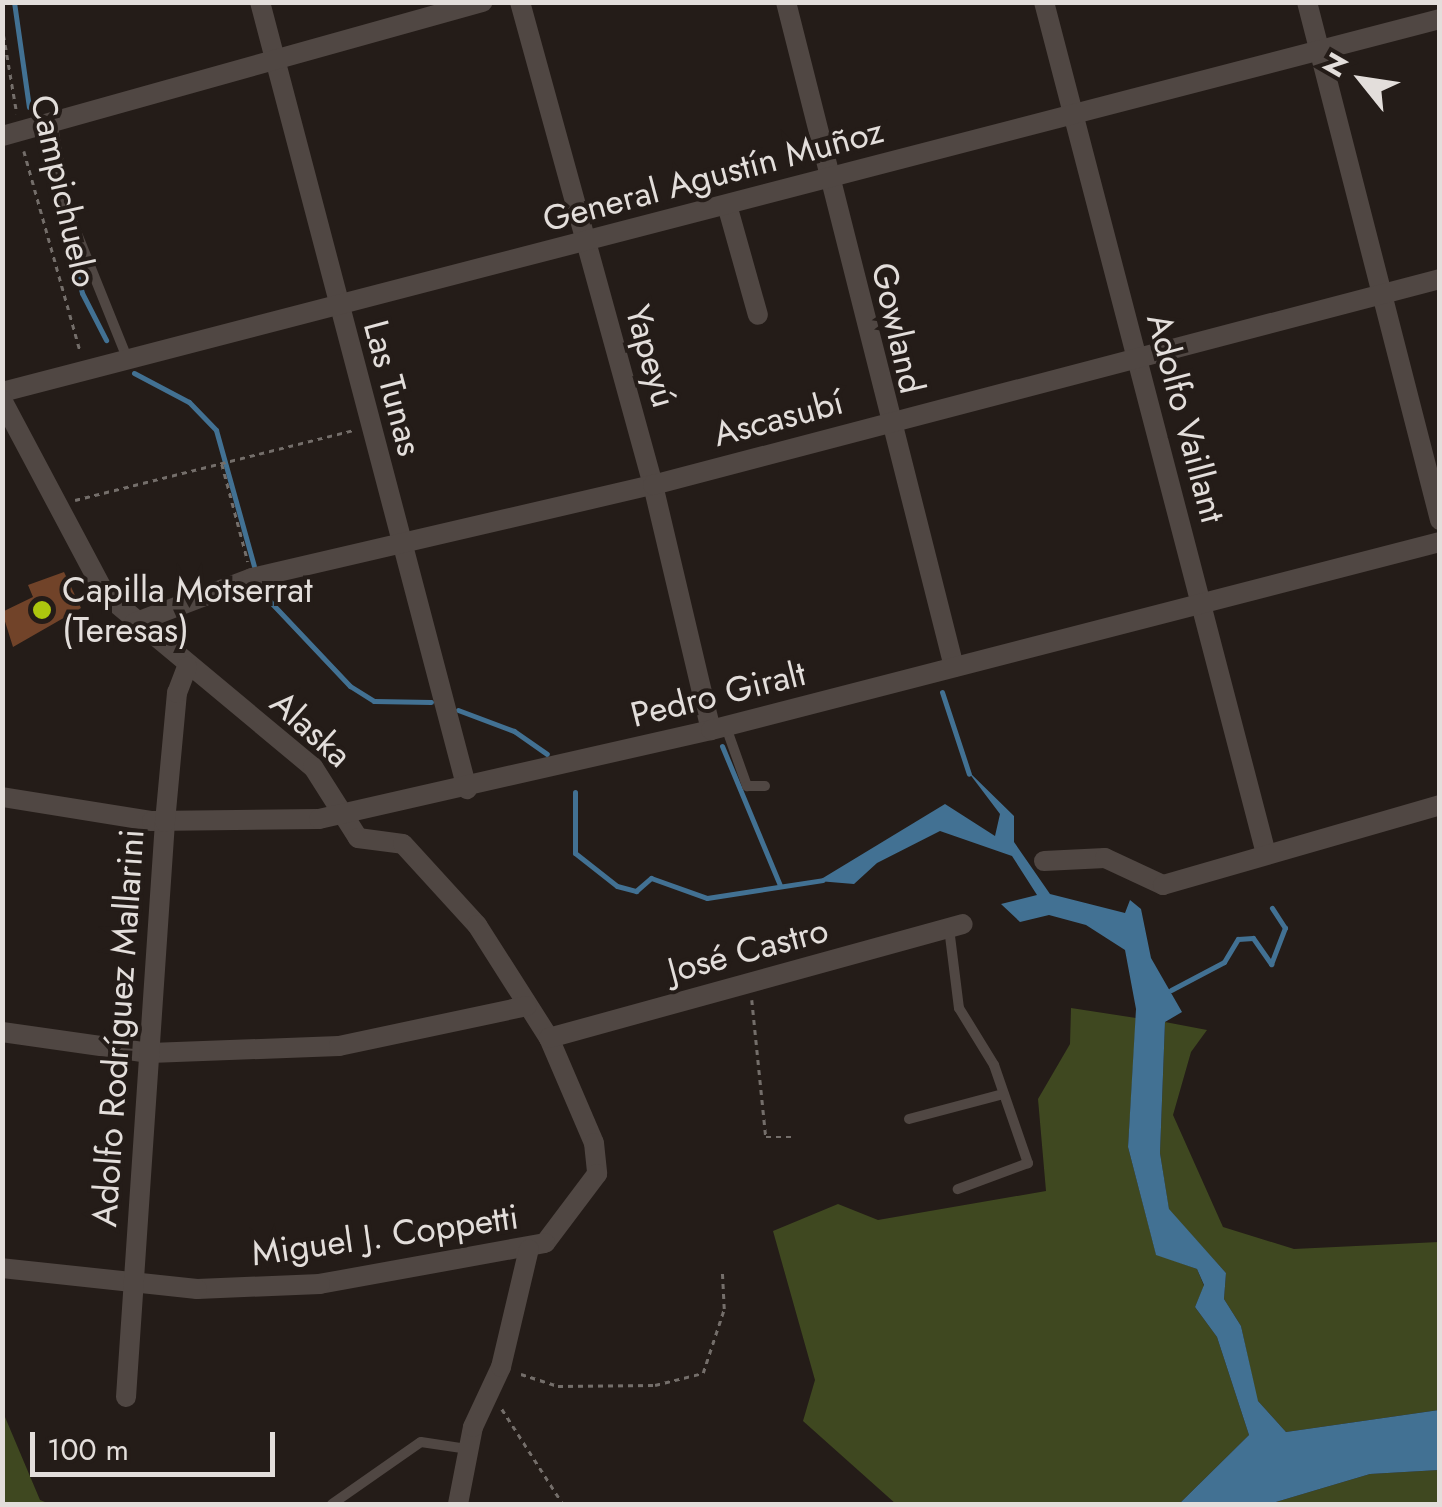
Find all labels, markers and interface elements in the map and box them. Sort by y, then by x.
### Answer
north arrow [1312,30,1412,130]
text: N [1312,45,1359,85]
street label: Campichuelo [22,91,106,291]
street label: General Agustín Muñoz [538,109,888,241]
street label: Gowland [863,259,933,397]
street label: Yapeyú [616,300,686,412]
street label: Adolfo Vaillant [1138,309,1234,527]
street label: Las Tunas [355,316,431,460]
street label: Ascasubí [709,381,847,455]
place label: Capilla Motserrat (Teresas) [62,569,313,651]
marker: Capilla Motserrat (Teresas) [31,599,53,621]
street label: Pedro Giralt [626,652,810,736]
street label: Alaska [262,682,360,776]
street label: Adolfo Rodríguez Mallarini [83,828,153,1228]
street label: José Castro [663,908,833,992]
street label: Miguel J. Coppetti [249,1196,521,1274]
scale bar [35,1412,280,1474]
text: 100 m [47,1428,129,1471]

